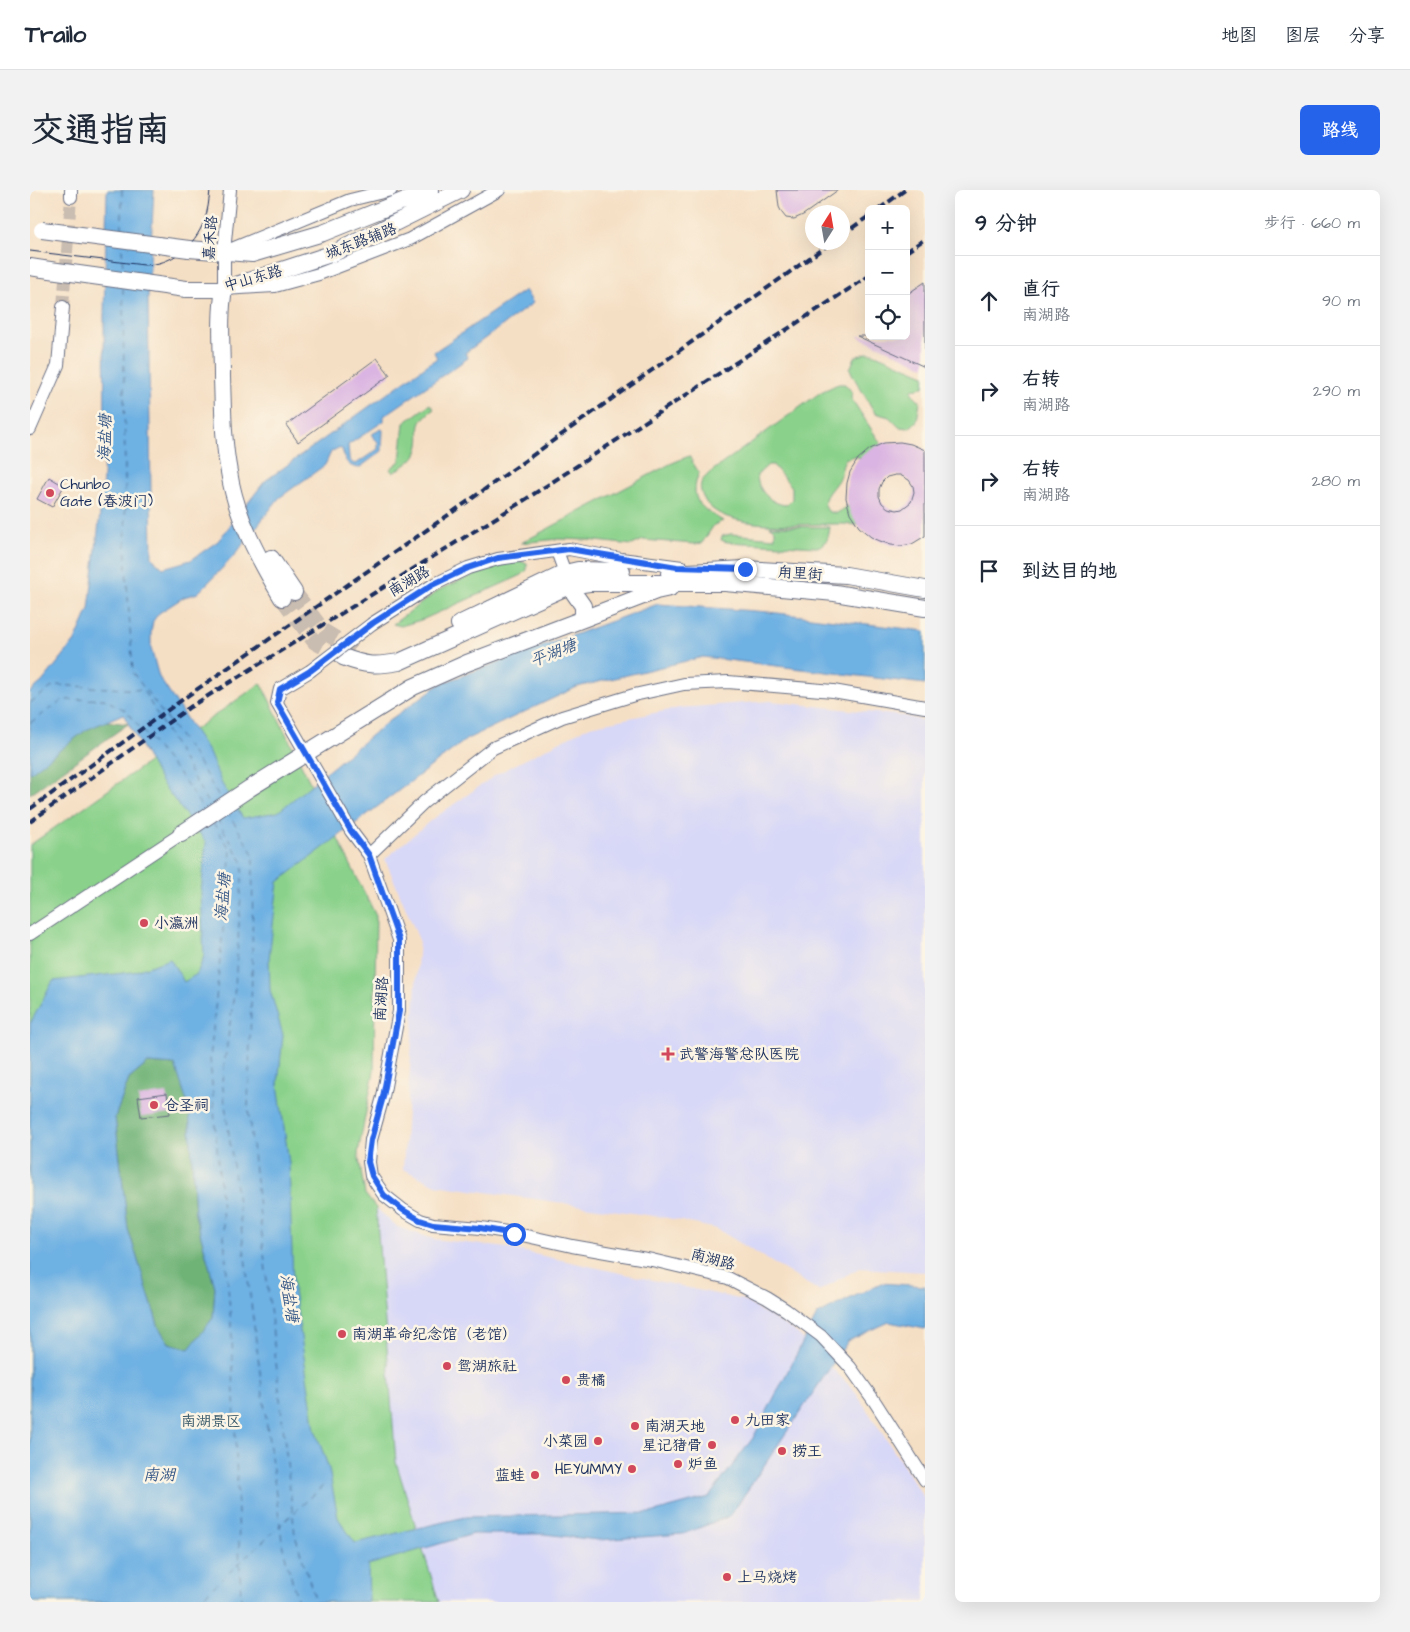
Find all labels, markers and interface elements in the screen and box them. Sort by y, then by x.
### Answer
text: Trailo [25,18,86,52]
text: 地图 [1221,23,1257,48]
text: 图层 [1285,23,1321,48]
text: 分享 [1349,23,1385,48]
button: 路线 [1300,105,1380,155]
text: 交通指南 [30,106,170,155]
north arrow [805,205,850,250]
map controls [865,205,910,340]
button: + [865,205,910,250]
text: 9 分钟 [975,209,1037,238]
text: 步行 · 660 m [1264,212,1360,234]
street label: 嘉禾路 [198,215,223,261]
street label: 城东路辅路 [322,218,400,265]
button: − [865,250,910,295]
street label: 中山东路 [221,260,285,297]
text: 直行 [1022,276,1060,303]
icon: ahead [975,287,1003,315]
text: 90 m [1322,290,1360,312]
button: locate [865,295,910,340]
text: 南湖路 [1022,304,1070,326]
text: 右转 [1022,366,1060,393]
icon: right [975,377,1003,405]
text: 290 m [1313,380,1360,402]
text: 南湖路 [1022,394,1070,416]
water label: 海盐塘 [93,412,117,462]
text: 右转 [1022,456,1060,483]
icon: right [975,467,1003,495]
text: 280 m [1312,470,1360,492]
place label: Chunbo Gate (春波门) [60,474,153,512]
text: 南湖路 [1022,484,1070,506]
marker: Chunbo Gate (春波门) [44,487,56,499]
icon: arrive [975,557,1003,585]
route end [734,558,757,581]
text: 到达目的地 [1022,558,1117,585]
street label: 南湖路 [385,561,434,602]
street label: 甪里街 [777,561,823,586]
water label: 平湖塘 [527,633,582,672]
water label: 海盐塘 [210,870,236,922]
place label: 小瀛洲 [154,913,199,934]
marker: 小瀛洲 [138,917,150,929]
street label: 南湖路 [369,976,394,1022]
place label: 武警海警总队医院 [679,1044,799,1065]
marker: 武警海警总队医院 [661,1047,675,1061]
place label: 仓圣祠 [164,1095,209,1116]
marker: 仓圣祠 [148,1099,160,1111]
route start [503,1223,526,1246]
street label: 南湖路 [688,1244,737,1275]
water label: 海盐塘 [275,1273,304,1325]
place label: 南湖革命纪念馆（老馆） [352,1324,517,1345]
marker: 南湖革命纪念馆（老馆） [336,1328,348,1340]
place label: 鸳湖旅社 [457,1356,517,1377]
marker: 鸳湖旅社 [441,1360,453,1372]
place label: 贵橘 [576,1370,606,1391]
marker: 贵橘 [560,1374,572,1386]
place label: 九田家 [745,1410,790,1431]
park label: 南湖景区 [181,1411,241,1432]
marker: 九田家 [729,1414,741,1426]
place label: 南湖天地 [645,1416,705,1437]
marker: 南湖天地 [629,1420,641,1432]
place label: 小菜园 [543,1431,588,1452]
marker: 小菜园 [592,1435,604,1447]
place label: 星记猪骨 [642,1435,702,1456]
marker: 星记猪骨 [706,1439,718,1451]
place label: 捞王 [792,1441,822,1462]
marker: 捞王 [776,1445,788,1457]
place label: 炉鱼 [688,1454,718,1475]
marker: 炉鱼 [672,1458,684,1470]
place label: HEYUMMY [555,1459,622,1480]
marker: HEYUMMY [626,1463,638,1475]
water label: 南湖 [143,1464,177,1486]
place label: 蓝蛙 [495,1465,525,1486]
marker: 蓝蛙 [529,1469,541,1481]
place label: 上马烧烤 [737,1567,797,1588]
marker: 上马烧烤 [721,1571,733,1583]

